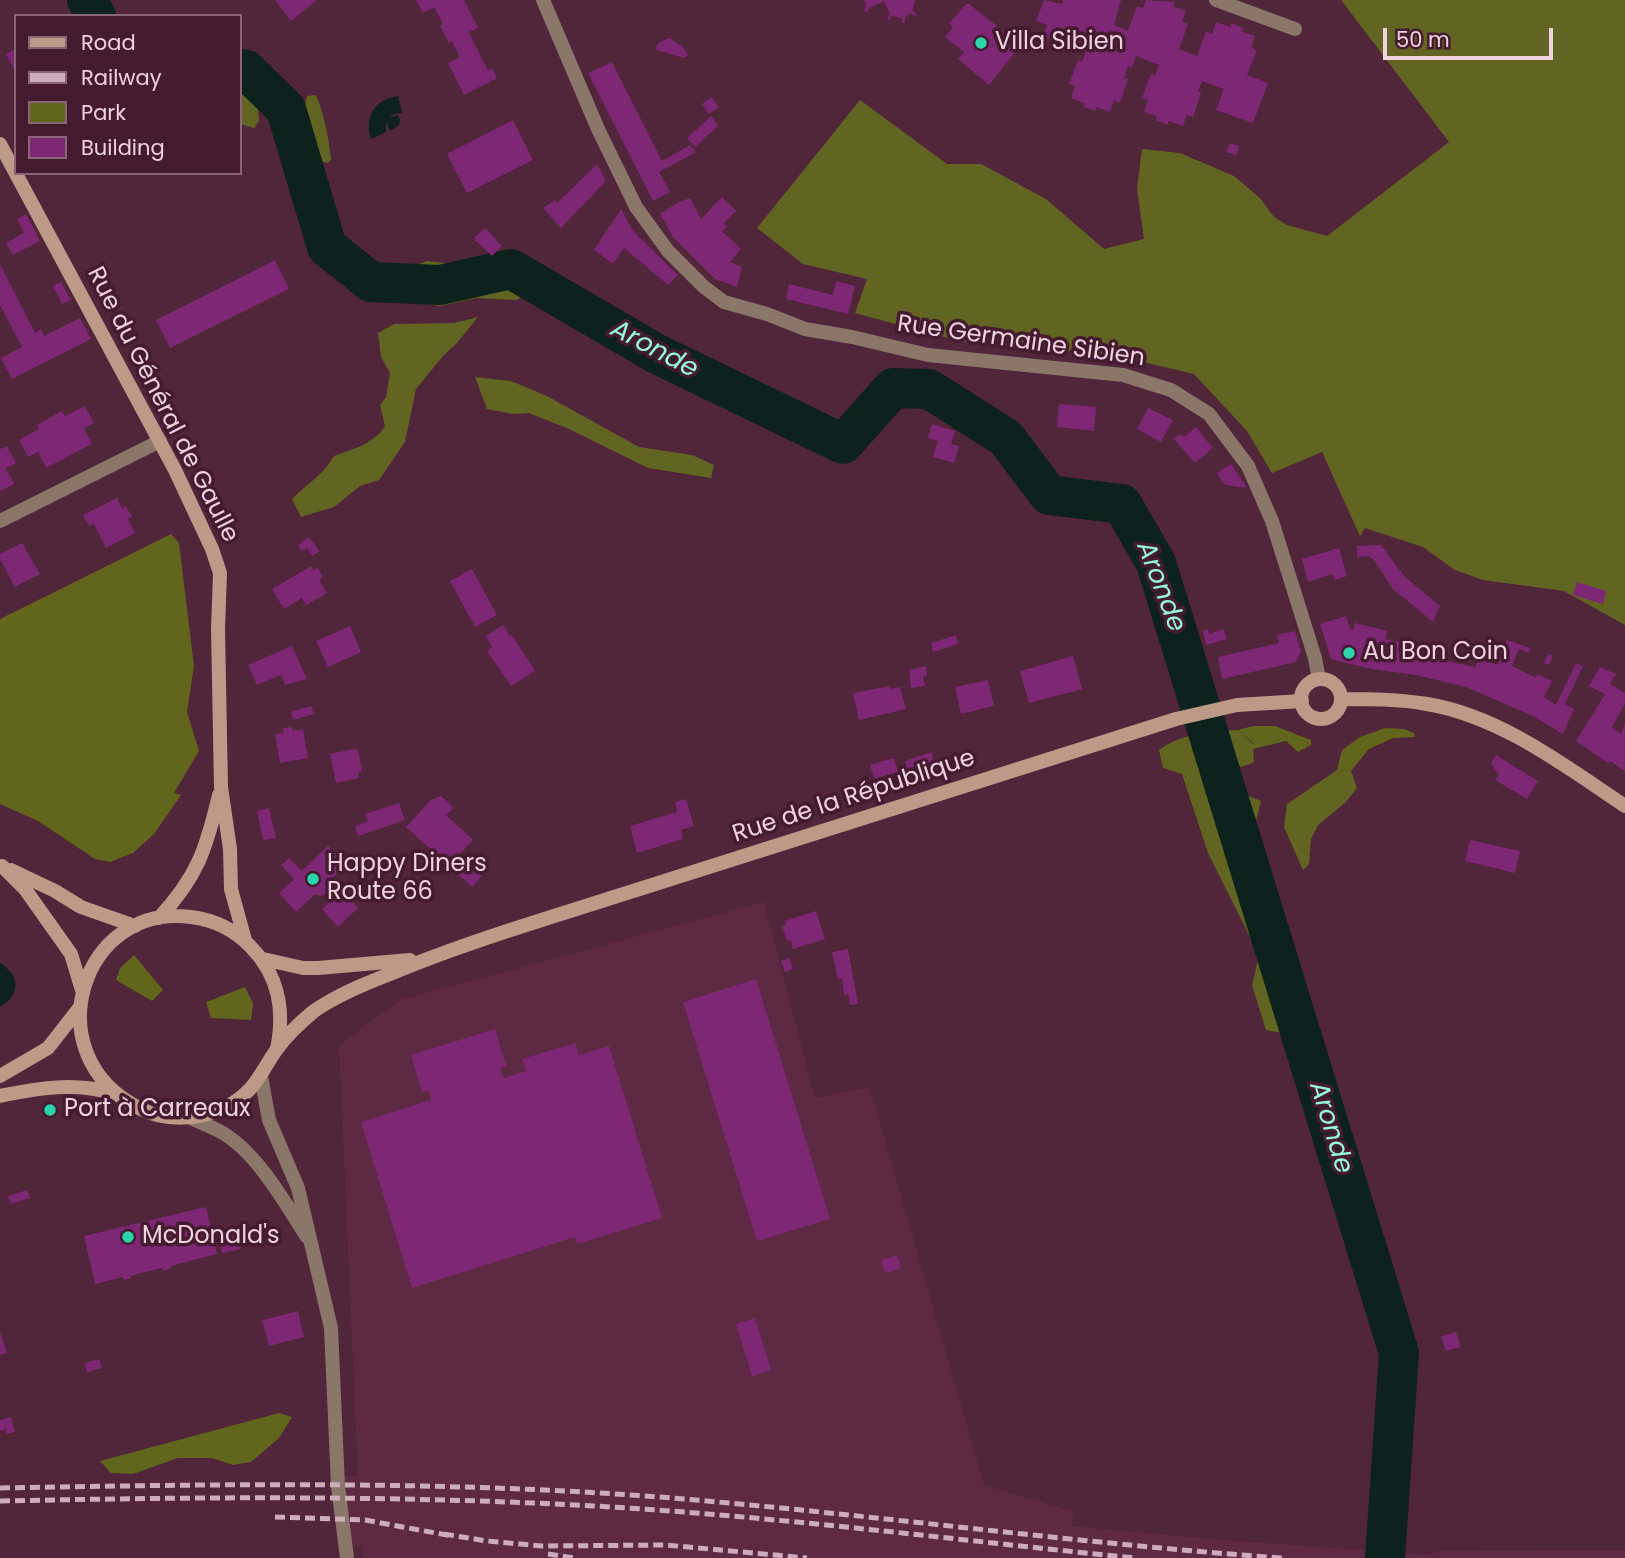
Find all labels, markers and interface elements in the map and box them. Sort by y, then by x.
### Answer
legend [14,14,242,175]
scale bar [1387,14,1557,58]
text: 50 m [1396,25,1450,54]
text: Road [81,28,136,57]
place label: Villa Sibien [995,29,1124,57]
marker: Villa Sibien [973,35,989,51]
text: Railway [81,63,162,92]
text: Park [81,98,126,127]
text: Building [81,133,165,162]
street label: Rue du Général de Gaulle [80,263,244,547]
street label: Rue Germaine Sibien [895,310,1147,374]
water label: Aronde [605,314,703,386]
water label: Aronde [1129,537,1191,637]
place label: Au Bon Coin [1363,639,1508,667]
marker: Au Bon Coin [1341,645,1357,661]
street label: Rue de la République [729,744,979,850]
place label: Happy Diners Route 66 [327,851,487,907]
marker: Happy Diners Route 66 [305,871,321,887]
water label: Aronde [1301,1078,1359,1178]
place label: Port à Carreaux [64,1096,251,1124]
marker: Port à Carreaux [42,1102,58,1118]
place label: McDonald's [142,1223,280,1251]
marker: McDonald's [120,1229,136,1245]

